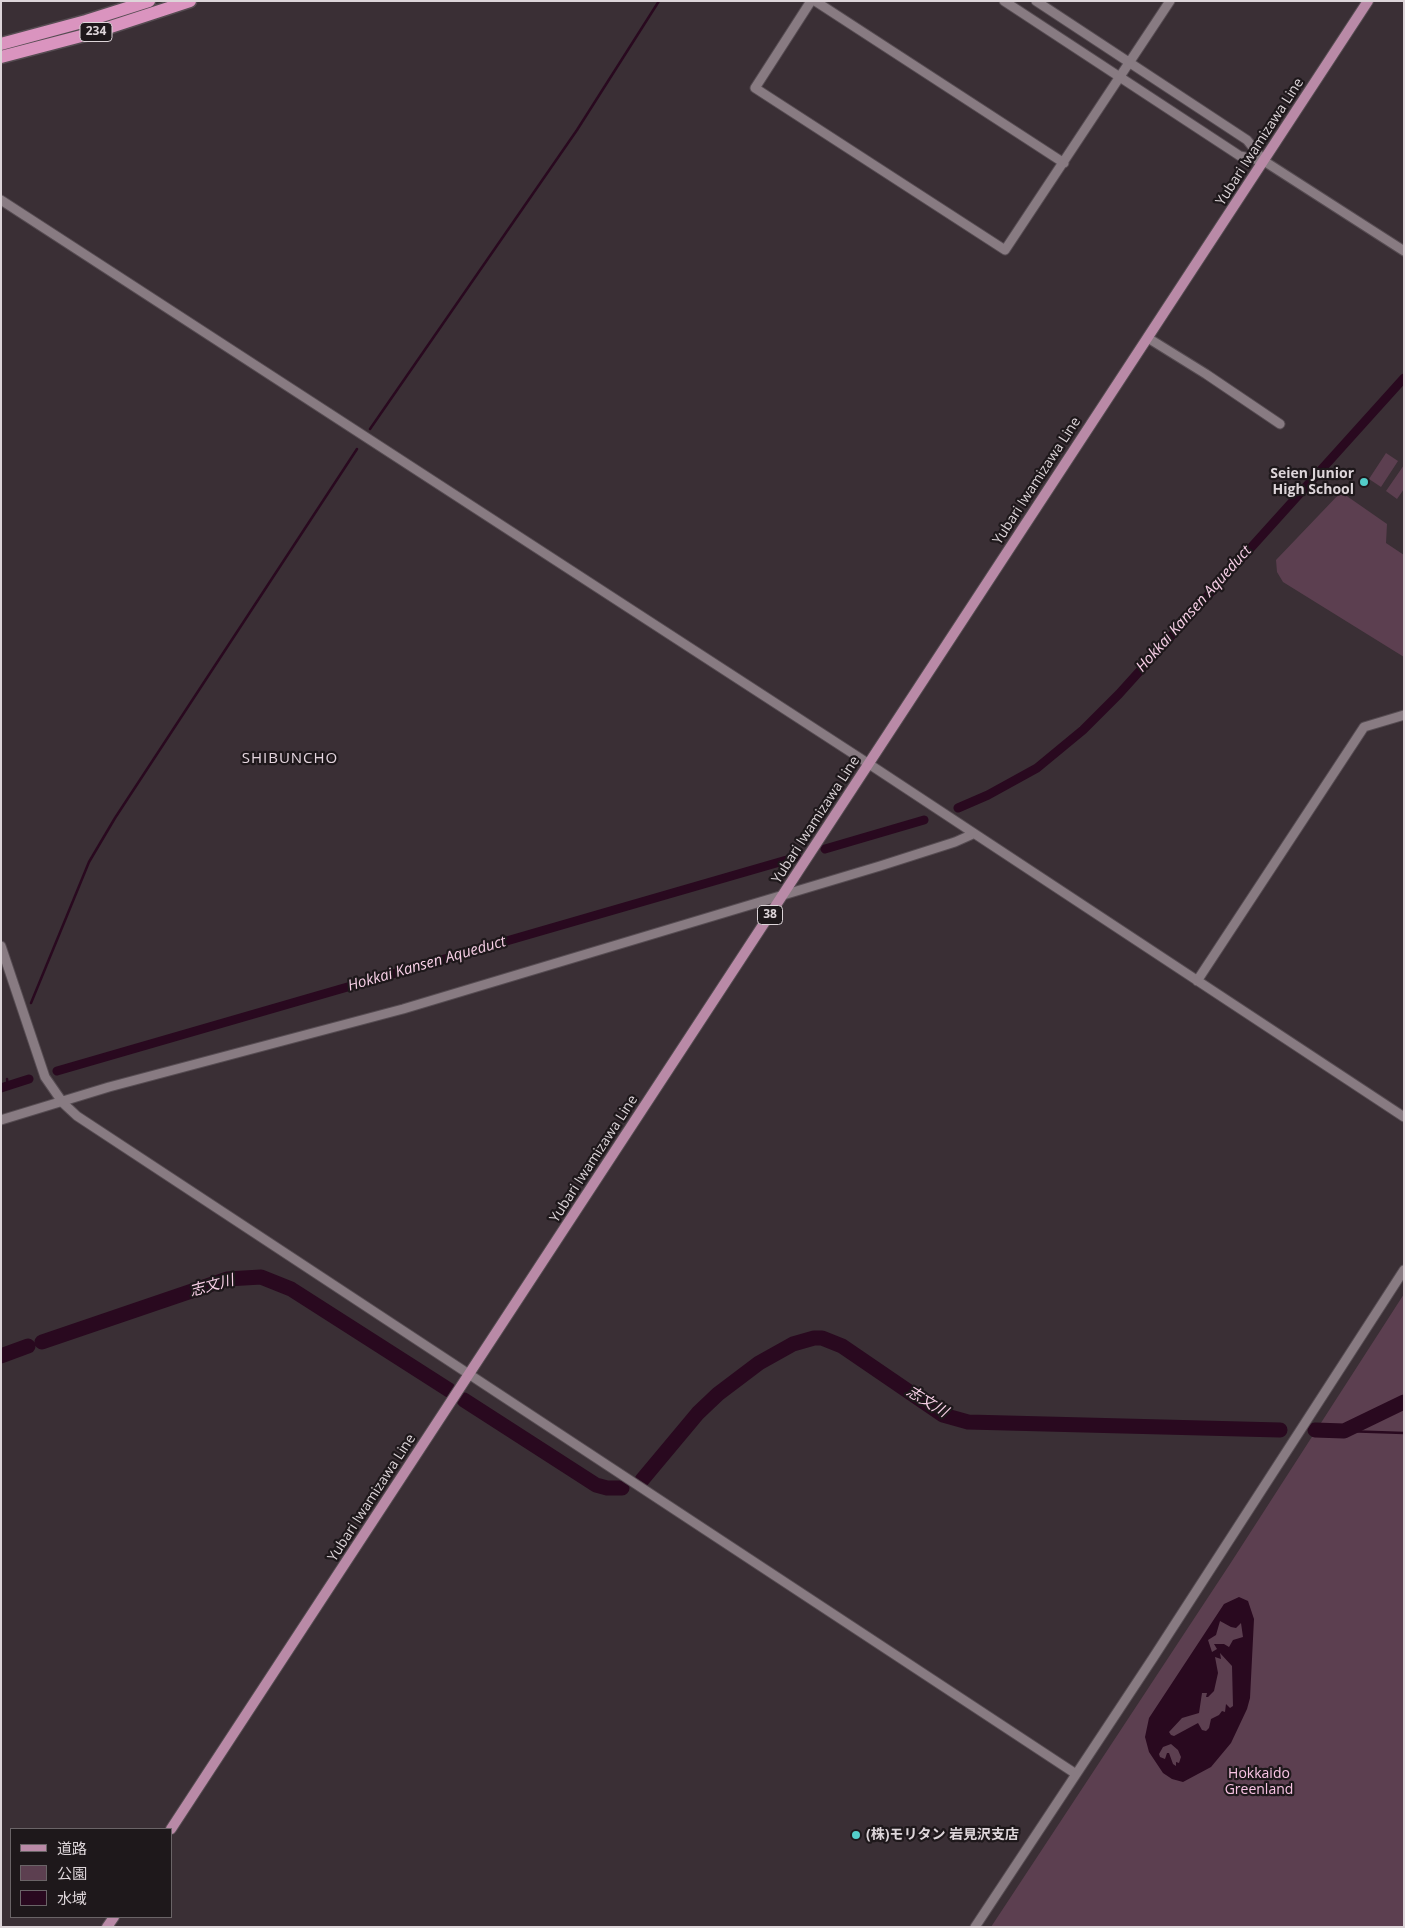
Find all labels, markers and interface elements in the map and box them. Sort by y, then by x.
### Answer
road number: 234 [80,22,112,42]
street label: Yubari Iwamizawa Line [1212,75,1308,209]
street label: Yubari Iwamizawa Line [989,414,1085,548]
place label: Seien Junior High School [1270,466,1354,498]
marker: Seien Junior High School [1358,476,1370,488]
water label: Hokkai Kansen Aqueduct [1133,542,1255,676]
district label: SHIBUNCHO [241,750,339,768]
street label: Yubari Iwamizawa Line [768,753,864,887]
road number: 38 [758,906,782,924]
water label: Hokkai Kansen Aqueduct [346,933,508,995]
street label: Yubari Iwamizawa Line [546,1092,642,1226]
water label: 志文川 [188,1271,236,1301]
water label: 志文川 [903,1383,951,1421]
street label: Yubari Iwamizawa Line [324,1431,420,1565]
park label: Hokkaido Greenland [1225,1766,1293,1798]
place label: (株)モリタン 岩見沢支店 [866,1827,1019,1843]
legend [10,1828,172,1918]
marker: (株)モリタン 岩見沢支店 [850,1829,862,1841]
text: 道路 [57,1838,87,1858]
text: 公園 [57,1863,87,1883]
text: 水域 [57,1888,87,1908]

